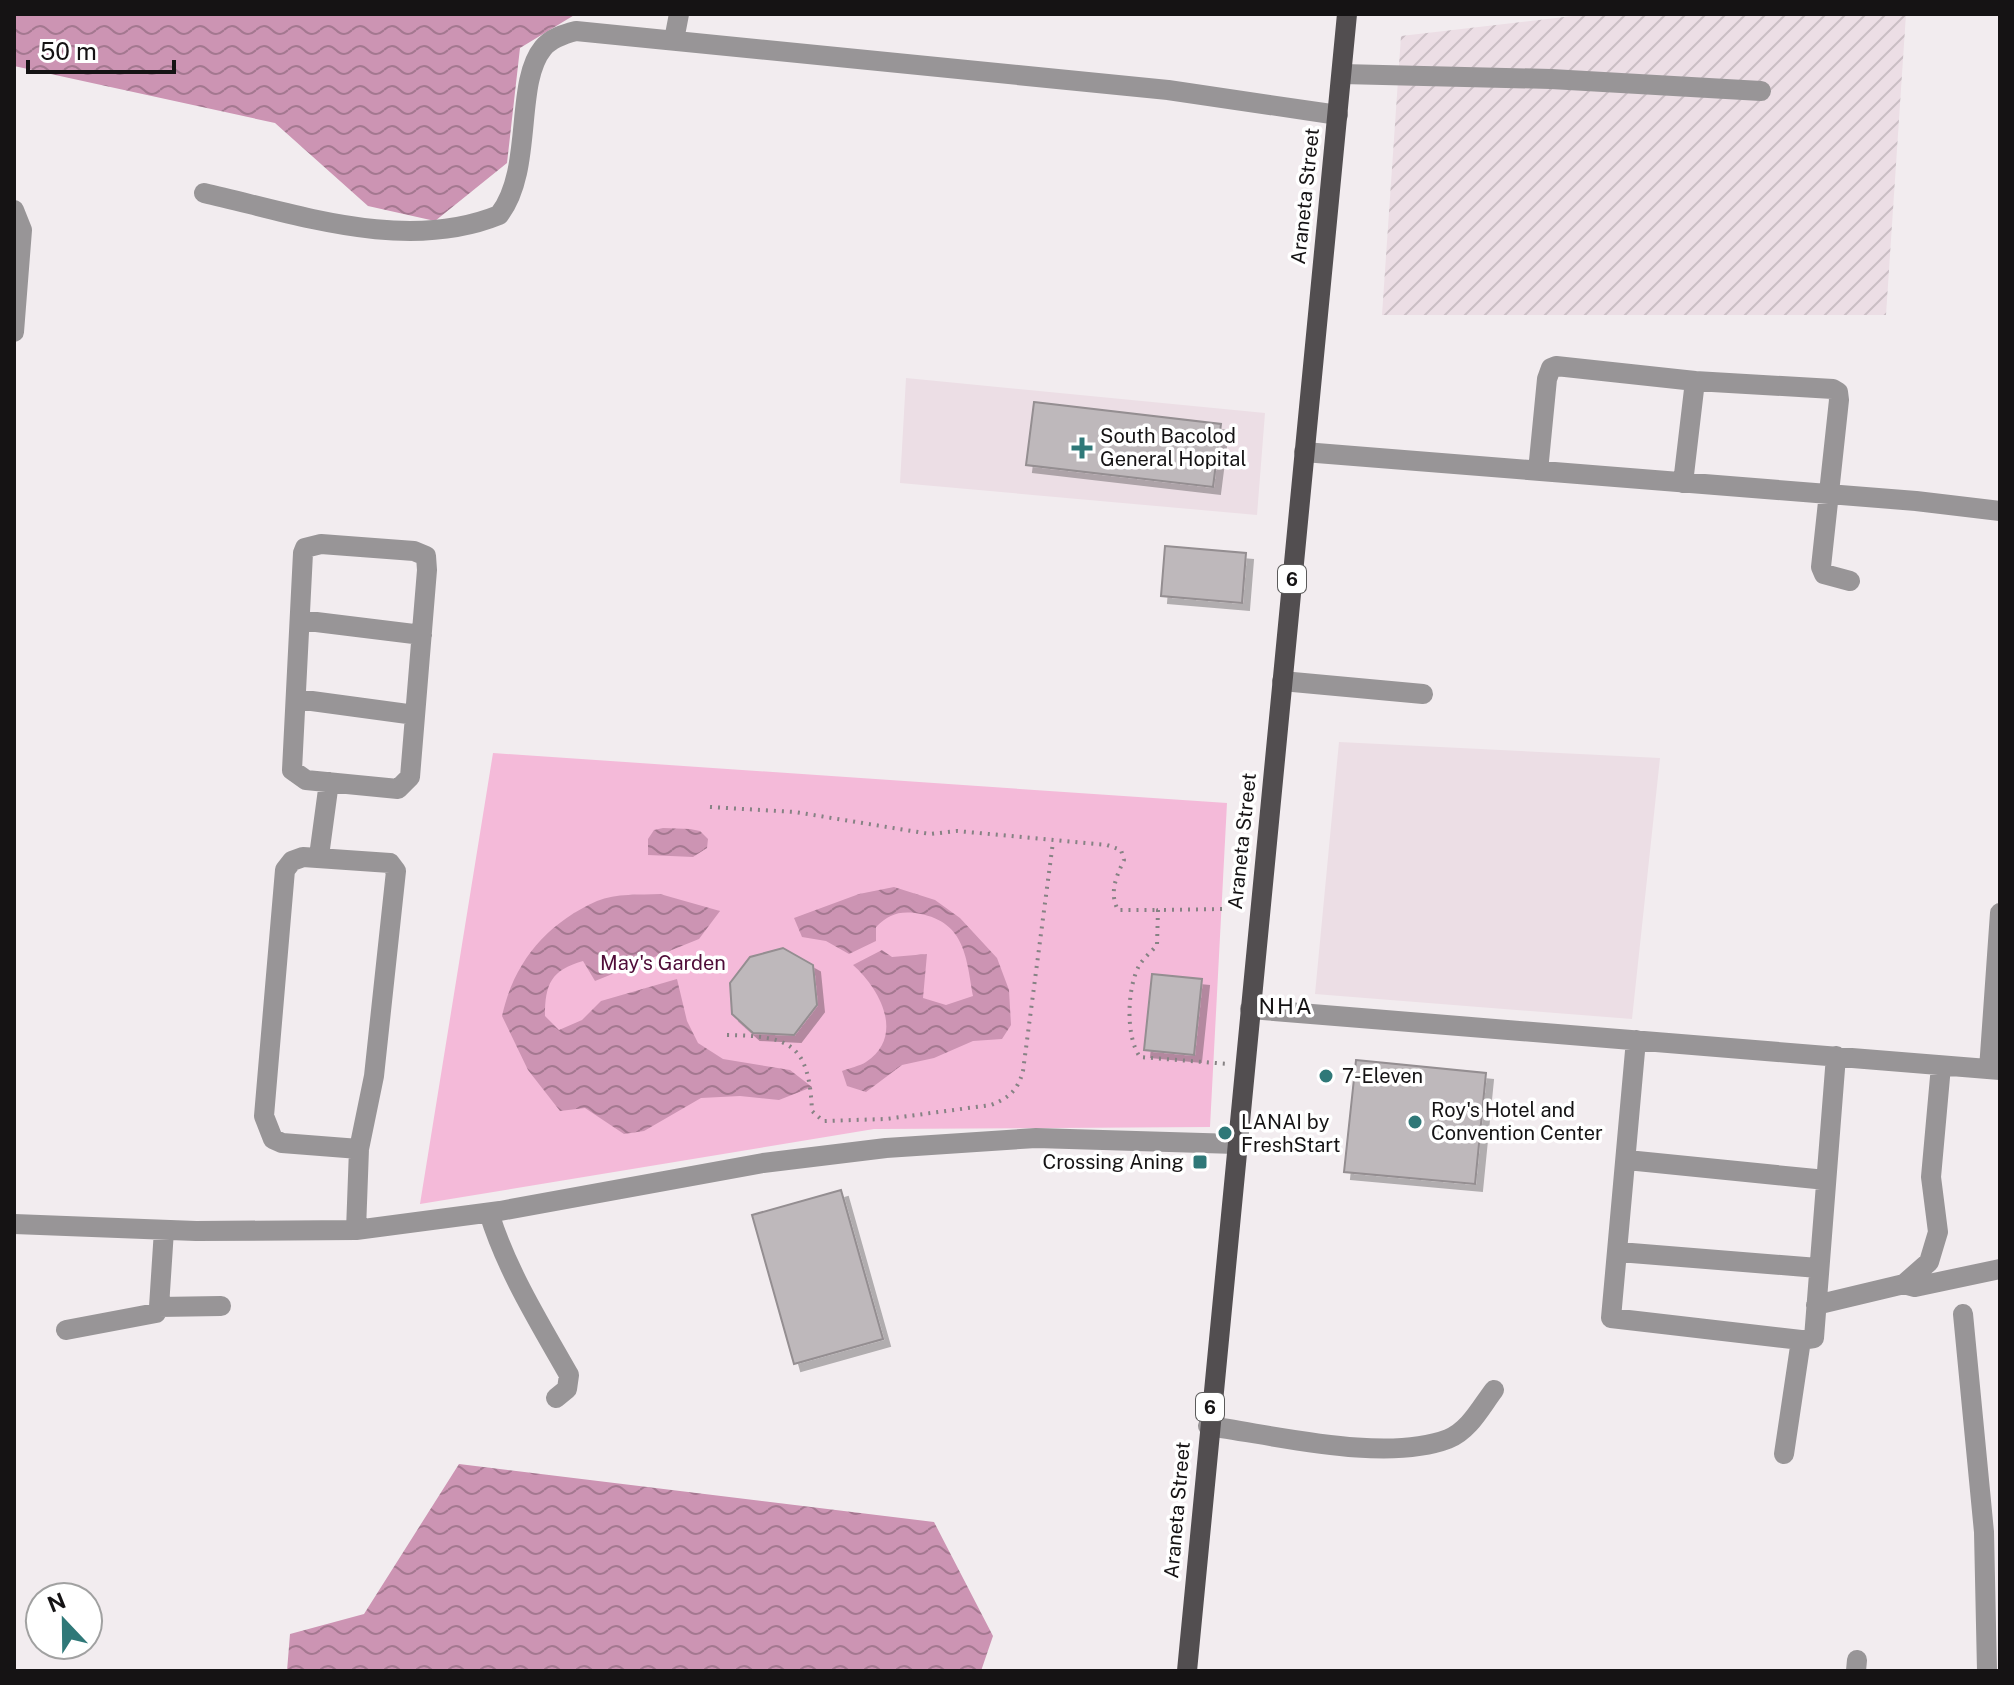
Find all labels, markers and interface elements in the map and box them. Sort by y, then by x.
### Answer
scale bar [28,24,174,74]
text: 50 m [40,37,97,65]
street label: Araneta Street [1286,127,1324,265]
place label: South Bacolod General Hopital [1100,424,1246,471]
marker: South Bacolod General Hopital [1071,437,1093,459]
road number: 6 [1278,565,1306,593]
street label: Araneta Street [1223,772,1261,910]
park label: May's Garden [600,951,726,975]
district label: NHA [1258,993,1314,1019]
place label: 7-Eleven [1342,1064,1423,1088]
marker: 7-Eleven [1317,1067,1335,1085]
place label: Roy's Hotel and Convention Center [1431,1098,1603,1145]
place label: LANAI by FreshStart [1241,1110,1341,1157]
marker: Roy's Hotel and Convention Center [1406,1113,1424,1131]
marker: LANAI by FreshStart [1216,1124,1234,1142]
place label: Crossing Aning [1042,1150,1184,1174]
marker: Crossing Aning [1191,1153,1209,1171]
road number: 6 [1196,1393,1224,1421]
street label: Araneta Street [1159,1441,1195,1579]
north arrow [24,1581,104,1661]
text: N [44,1587,69,1618]

